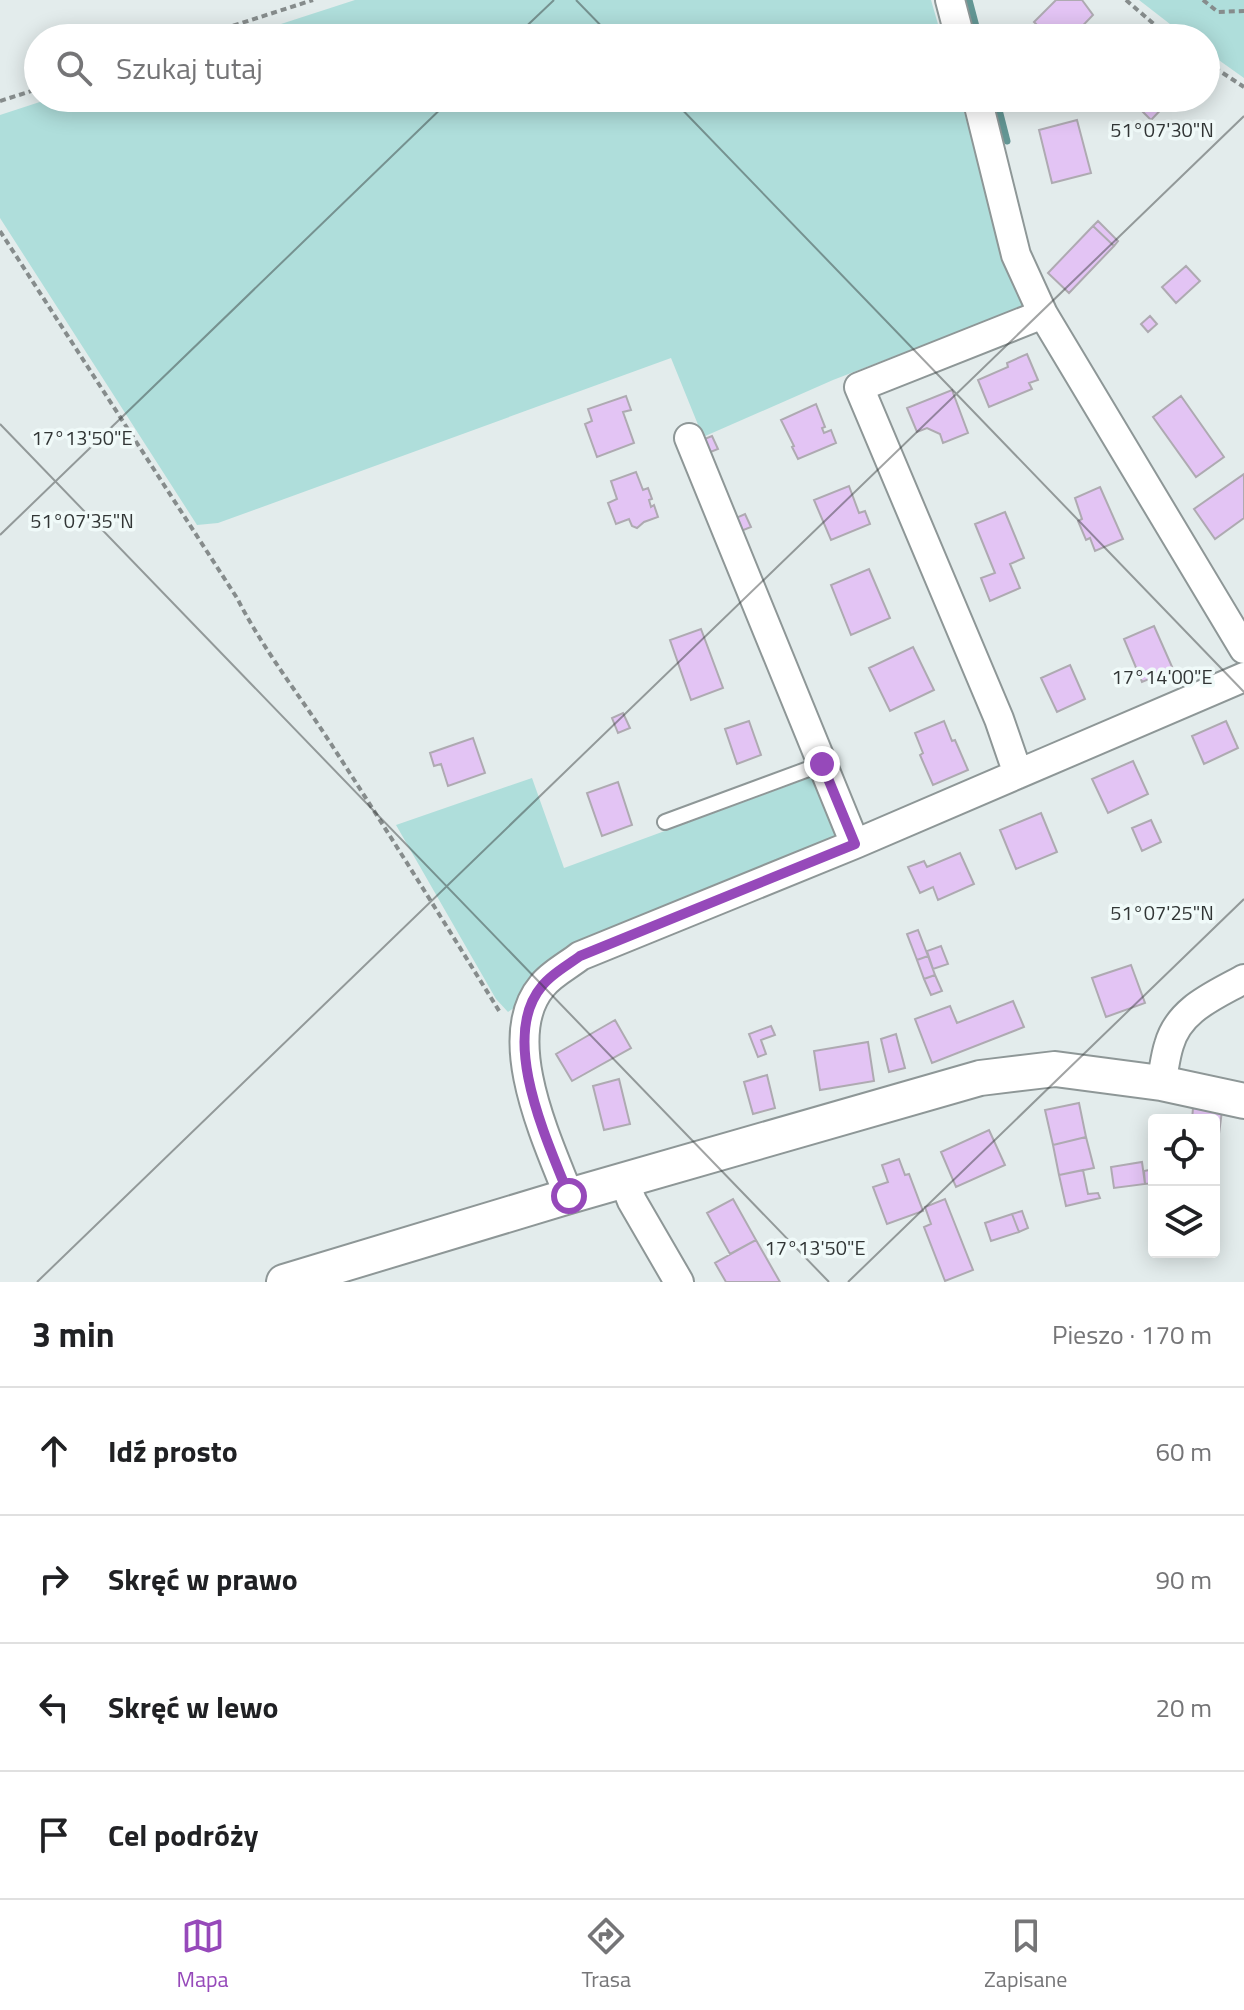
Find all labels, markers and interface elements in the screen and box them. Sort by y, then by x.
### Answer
search box [24,24,1220,112]
text: Szukaj tutaj [116,45,263,91]
icon: search [52,46,96,90]
text: 51°07'30"N [1110,114,1214,145]
text: 17°13'50"E [31,422,133,453]
text: 51°07'35"N [30,505,134,536]
text: 17°14'00"E [1111,661,1213,692]
route end [804,746,840,782]
text: 51°07'25"N [1110,897,1214,928]
map controls [1148,1114,1220,1258]
button: locate [1148,1114,1220,1186]
route start [551,1178,587,1214]
button: layers [1148,1186,1220,1258]
text: 17°13'50"E [764,1232,866,1263]
text: 3 min [32,1308,115,1360]
text: Pieszo · 170 m [1052,1315,1212,1354]
text: Idź prosto [108,1428,238,1474]
icon: ahead [32,1429,76,1473]
text: 60 m [1155,1432,1212,1471]
text: Skręć w prawo [108,1556,298,1602]
icon: right [32,1557,76,1601]
text: 90 m [1155,1560,1212,1599]
text: Skręć w lewo [108,1684,279,1730]
icon: left [32,1685,76,1729]
text: 20 m [1155,1688,1212,1727]
text: Cel podróży [108,1812,259,1858]
icon: arrive [32,1813,76,1857]
tab: Mapa [176,1914,229,1996]
tab: Trasa [582,1914,631,1996]
tab: Zapisane [984,1914,1067,1996]

